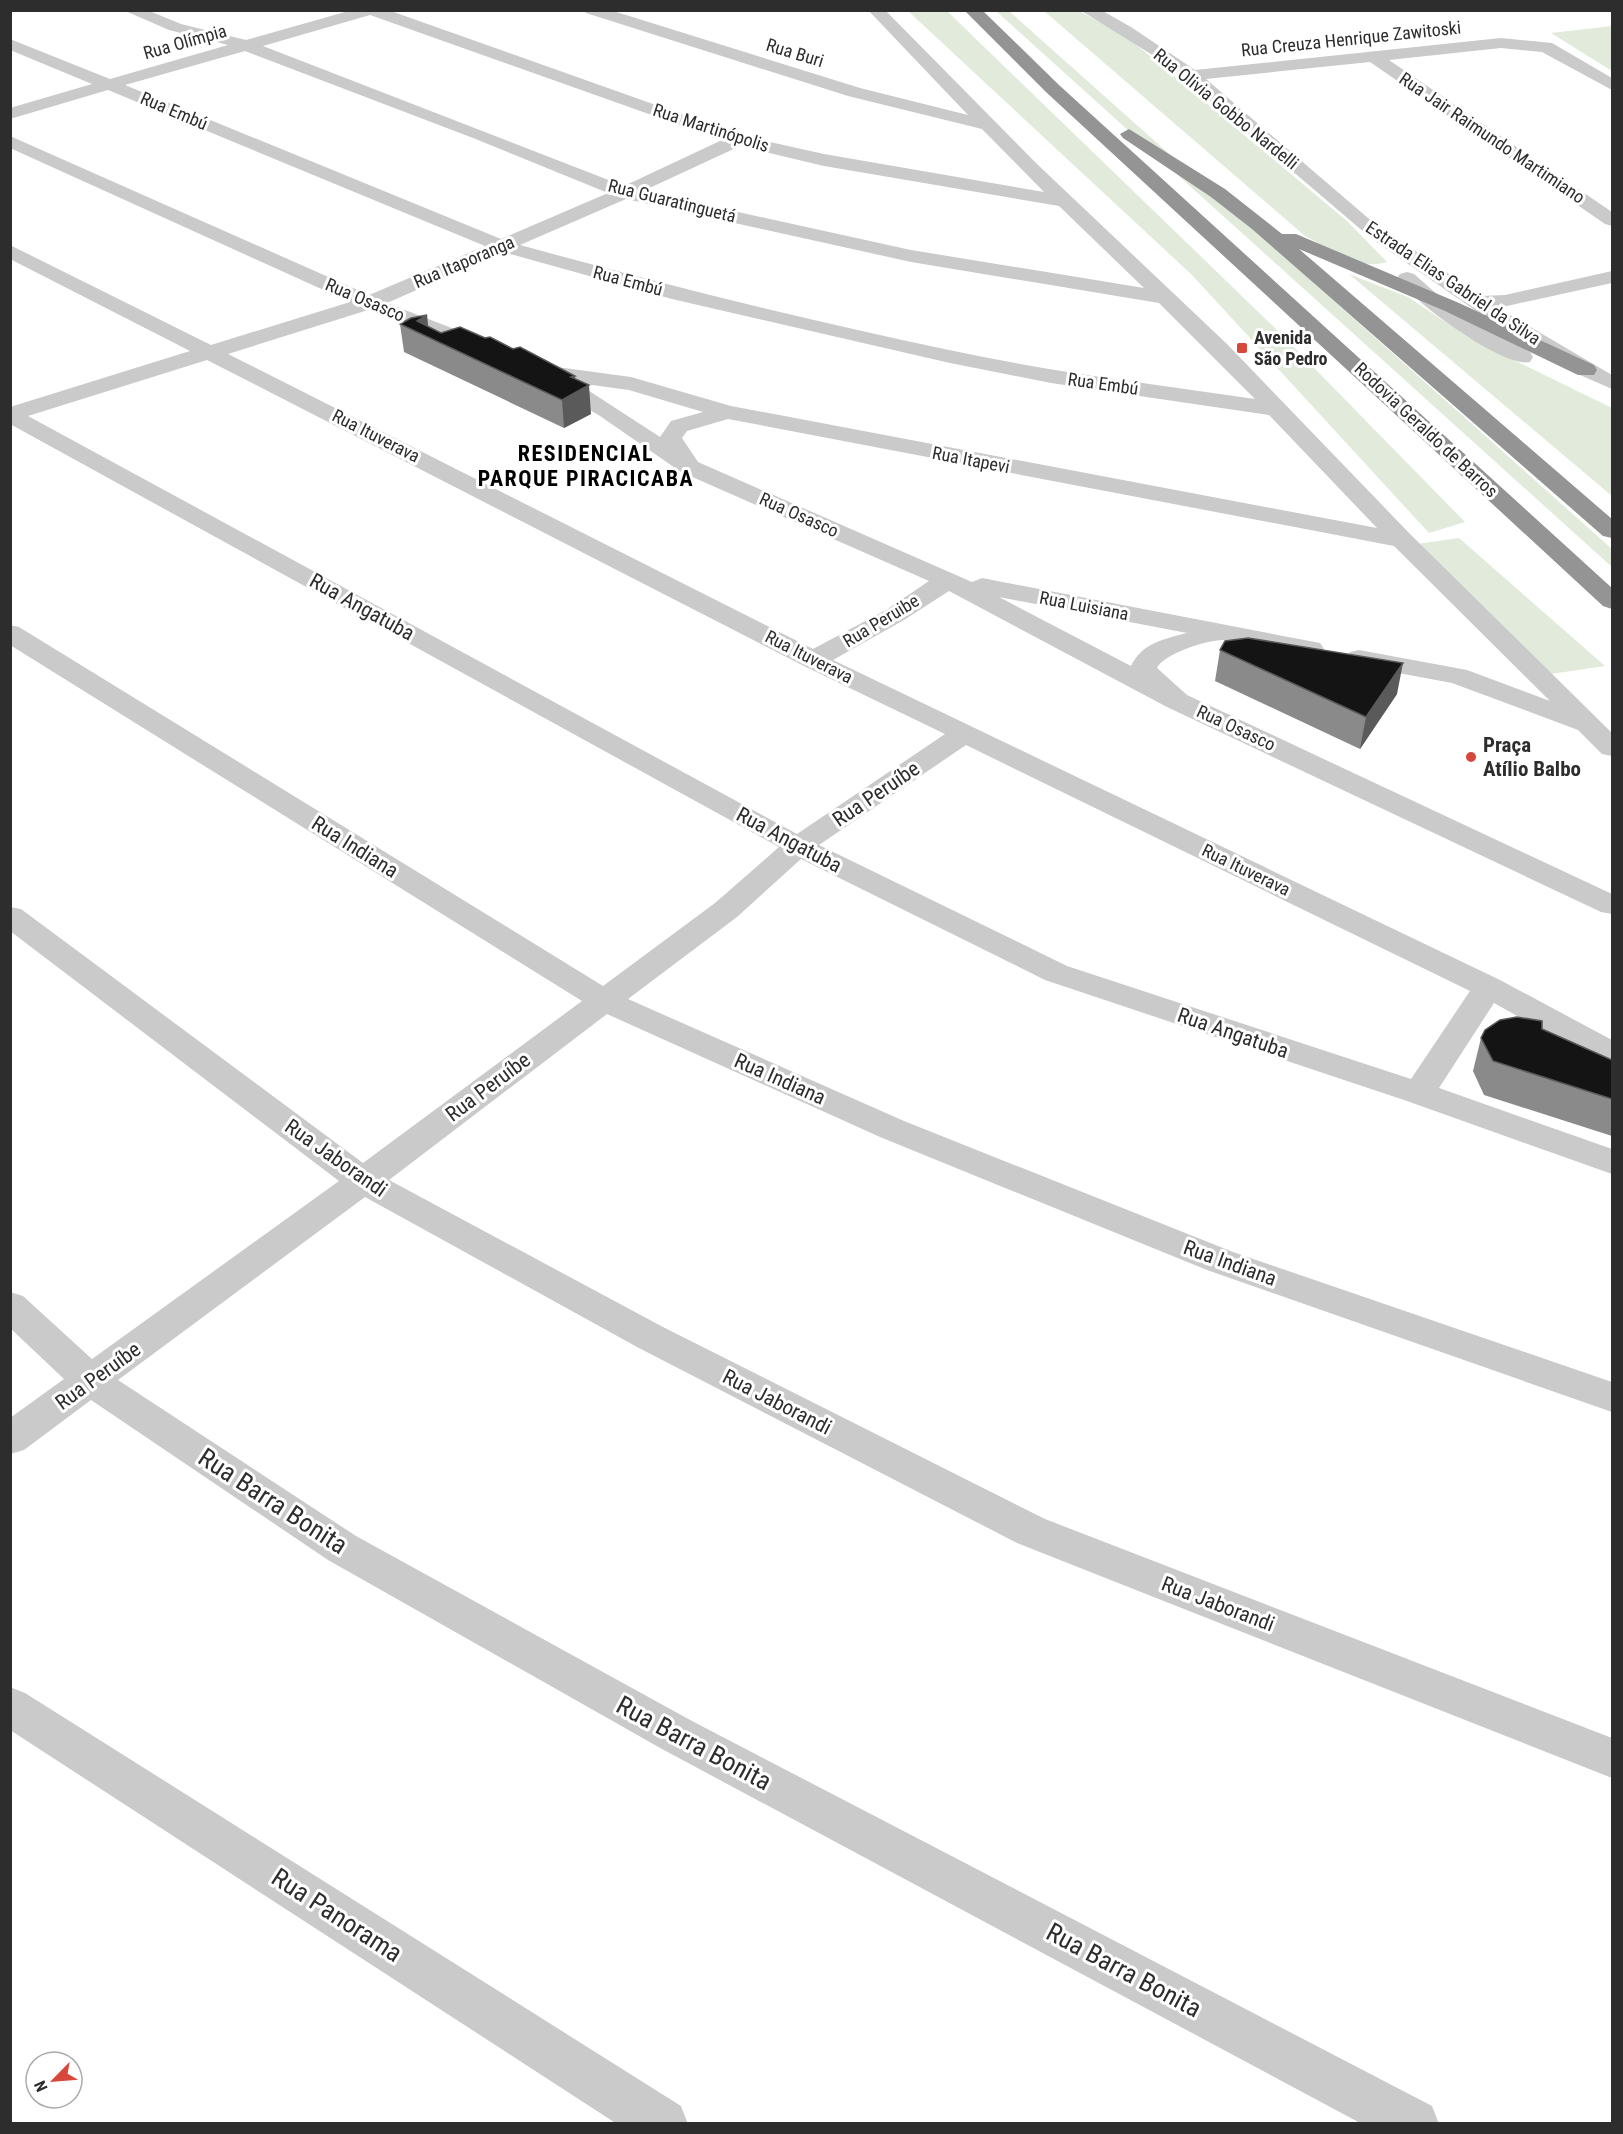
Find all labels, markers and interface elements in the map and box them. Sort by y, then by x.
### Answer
street label: Rua Creuza Henrique Zawitoski [1240,17,1462,60]
street label: Rua Olímpia [141,20,229,63]
street label: Rua Buri [764,34,827,71]
street label: Rua Olivia Gobbo Nardelli [1150,44,1303,173]
street label: Rua Jair Raimundo Martimiano [1396,68,1589,208]
street label: Rua Embú [137,87,211,134]
street label: Rua Martinópolis [650,99,772,156]
street label: Rua Guaratinguetá [606,174,738,227]
street label: Estrada Elias Gabriel da Silva [1362,216,1545,349]
street label: Rua Itaporanga [410,231,517,292]
street label: Rua Embú [591,261,665,300]
street label: Rua Osasco [322,273,408,326]
place label: Avenida São Pedro [1254,327,1328,369]
marker: Avenida São Pedro [1235,341,1249,355]
street label: Rodovia Geraldo de Barros [1350,358,1502,501]
street label: Rua Embú [1066,368,1140,399]
street label: Rua Ituverava [329,405,423,467]
district label: RESIDENCIAL PARQUE PIRACICABA [478,441,694,491]
street label: Rua Itapevi [931,442,1012,477]
street label: Rua Osasco [756,488,842,541]
street label: Rua Angatuba [306,568,418,646]
street label: Rua Luisiana [1038,587,1130,624]
street label: Rua Peruibe [839,590,923,651]
street label: Rua Ituverava [762,626,856,688]
street label: Rua Osasco [1194,700,1279,755]
place label: Praça Atílio Balbo [1483,733,1581,781]
marker: Praça Atílio Balbo [1464,750,1478,764]
street label: Rua Peruíbe [828,756,924,832]
street label: Rua Angatuba [732,802,846,878]
street label: Rua Indiana [307,811,403,883]
street label: Rua Ituverava [1199,839,1294,900]
street label: Rua Angatuba [1174,1003,1292,1063]
street label: Rua Peruíbe [441,1047,535,1126]
street label: Rua Indiana [731,1048,829,1110]
street label: Rua Jaborandi [280,1114,392,1202]
street label: Rua Indiana [1180,1235,1280,1291]
street label: Rua Peruíbe [51,1337,145,1415]
street label: Rua Jaborandi [719,1364,835,1440]
street label: Rua Barra Bonita [193,1442,353,1560]
street label: Rua Jaborandi [1158,1572,1278,1636]
street label: Rua Barra Bonita [611,1690,777,1796]
street label: Rua Panorama [266,1862,408,1968]
street label: Rua Barra Bonita [1041,1917,1207,2023]
north arrow [24,2050,84,2110]
text: N [30,2078,52,2095]

